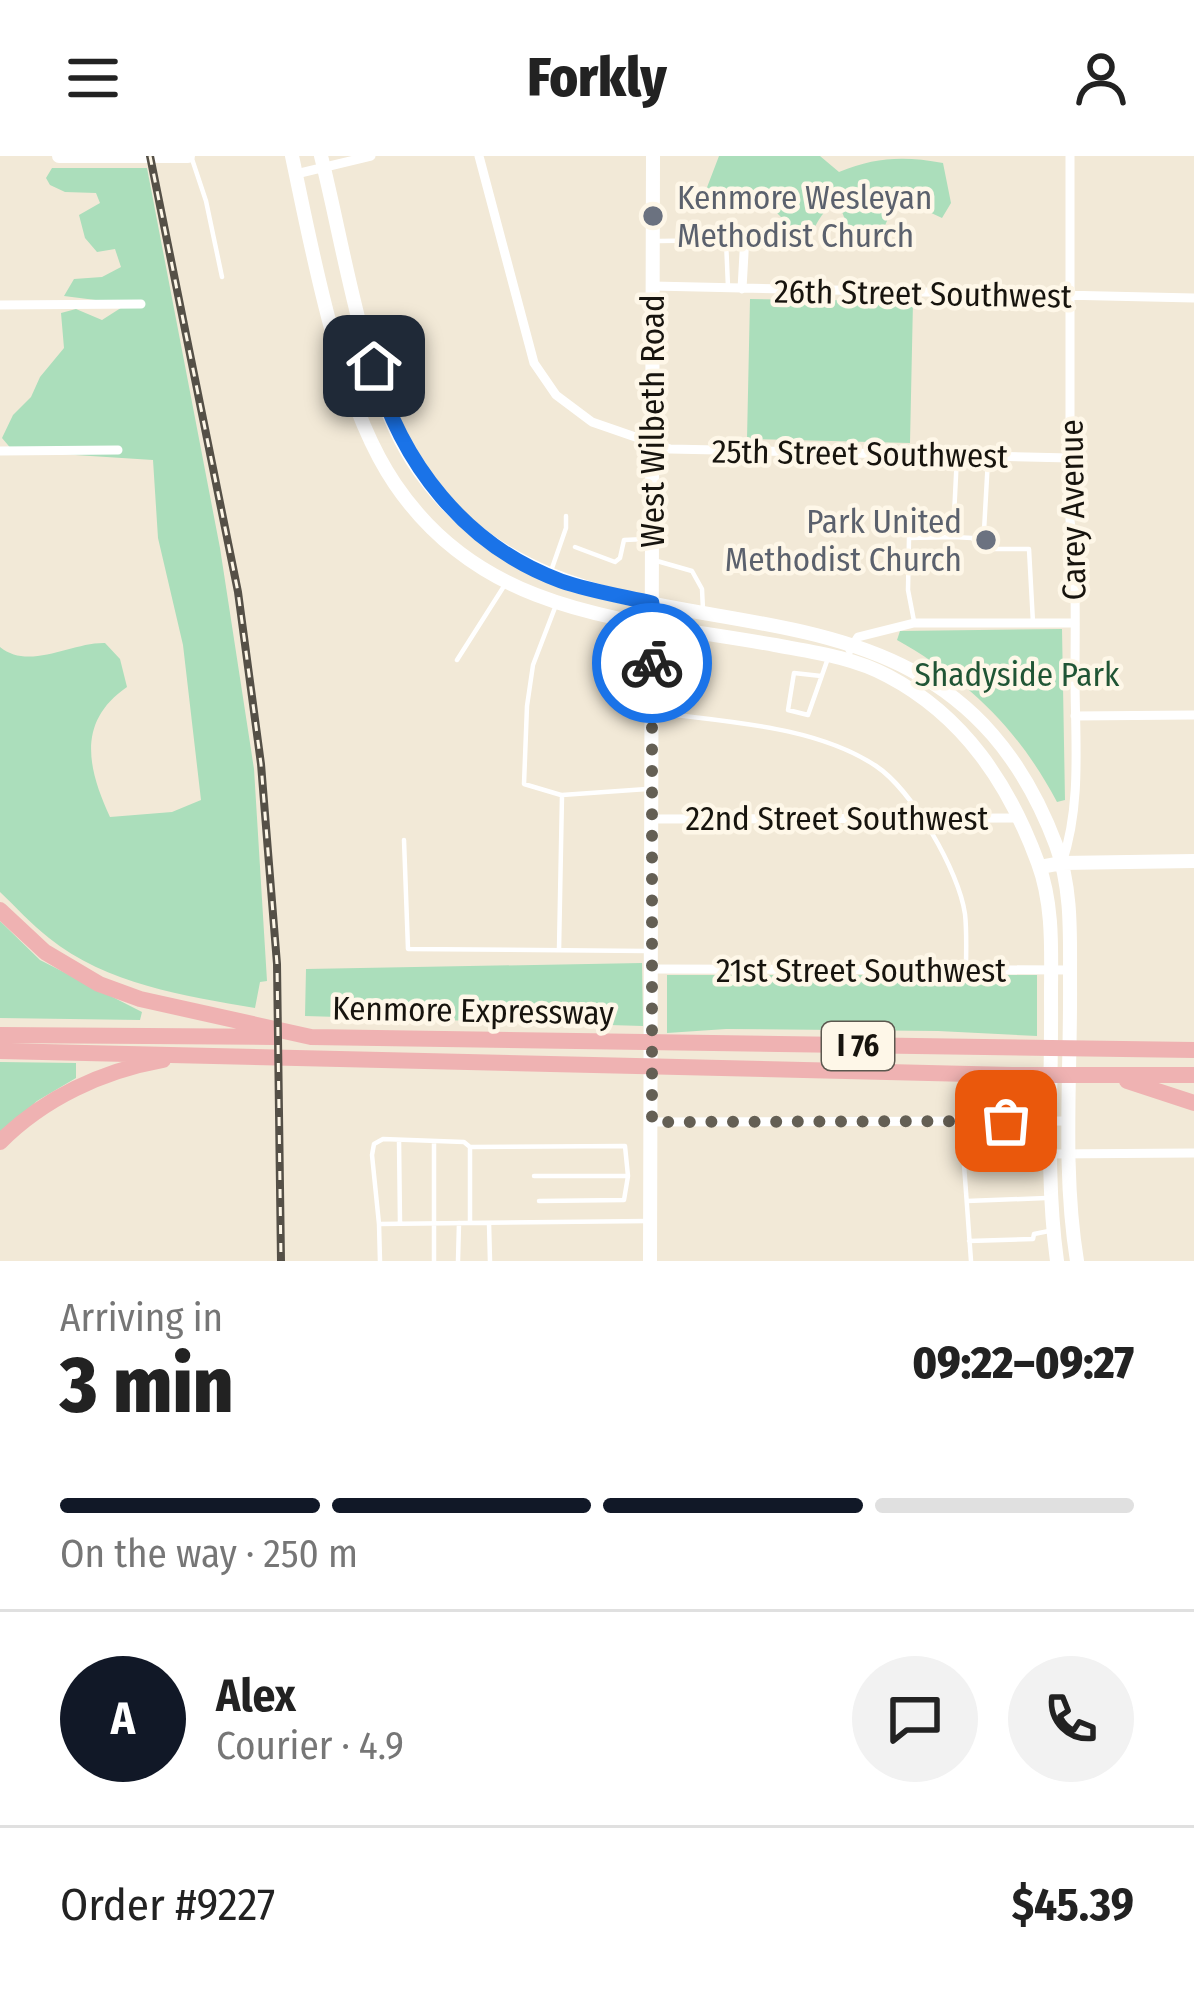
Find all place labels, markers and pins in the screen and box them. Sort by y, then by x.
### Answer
place label: Kenmore Wesleyan Methodist Church [677,178,932,256]
marker: Kenmore Wesleyan Methodist Church [640,203,666,229]
pin [323,315,425,417]
place label: Park United Methodist Church [725,502,962,580]
marker: Park United Methodist Church [973,527,999,553]
pin [955,1070,1057,1172]

